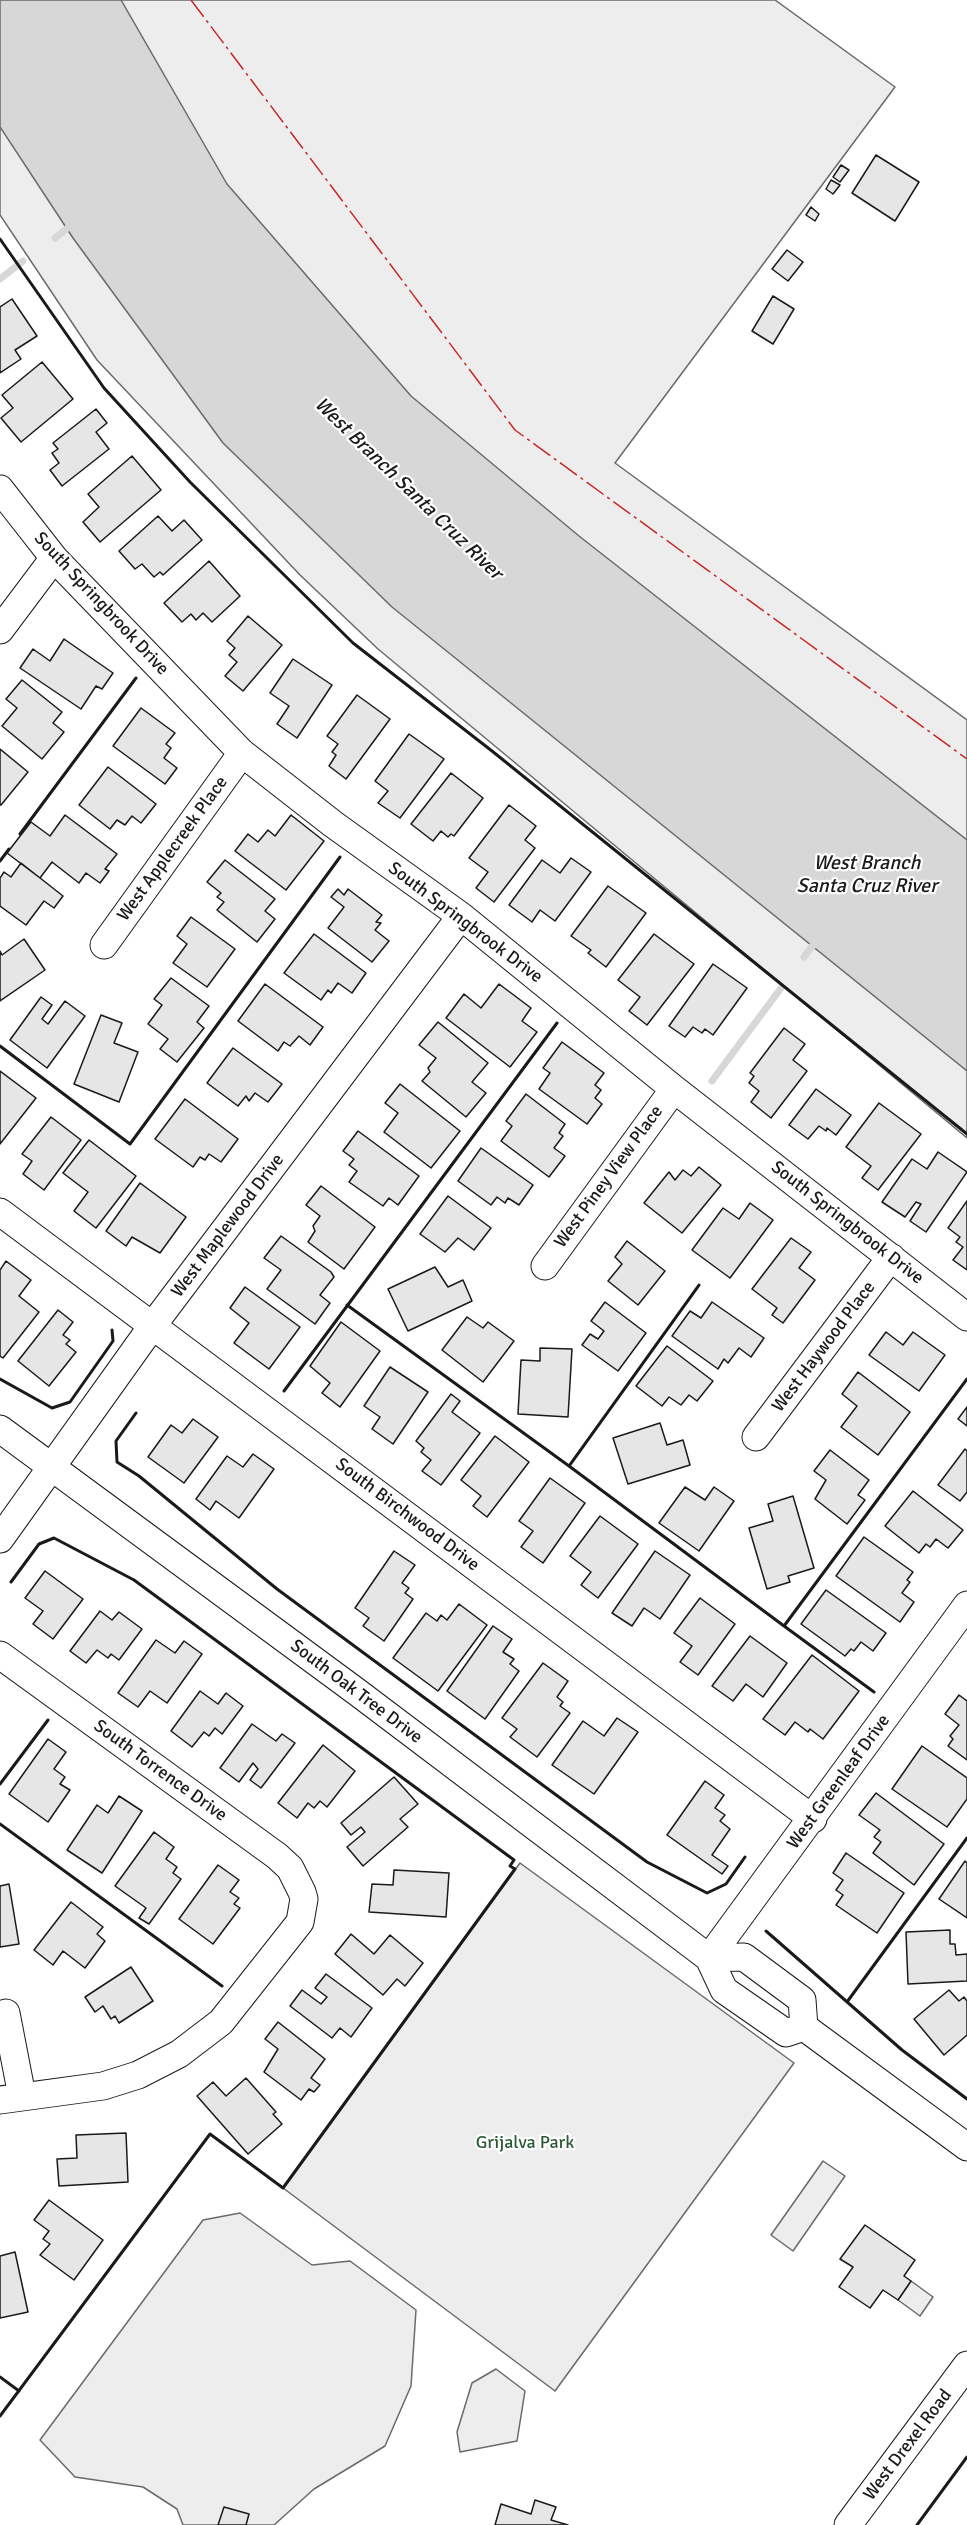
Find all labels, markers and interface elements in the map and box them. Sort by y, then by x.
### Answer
water label: West Branch Santa Cruz River [309,393,507,585]
street label: South Springbrook Drive [29,528,173,680]
street label: West Applecreek Place [113,772,233,926]
water label: West Branch Santa Cruz River [797,852,937,899]
street label: South Springbrook Drive [384,858,546,988]
street label: West Piney View Place [550,1102,668,1252]
street label: West Maplewood Drive [167,1150,289,1302]
street label: South Springbrook Drive [766,1157,928,1289]
street label: West Haywood Place [768,1277,880,1417]
street label: South Birchwood Drive [331,1454,483,1576]
street label: South Oak Tree Drive [286,1635,426,1749]
street label: West Greenleaf Drive [783,1711,895,1853]
street label: South Torrence Drive [89,1715,231,1827]
park label: Grijalva Park [476,2132,574,2154]
street label: West Drexel Road [859,2385,957,2505]

